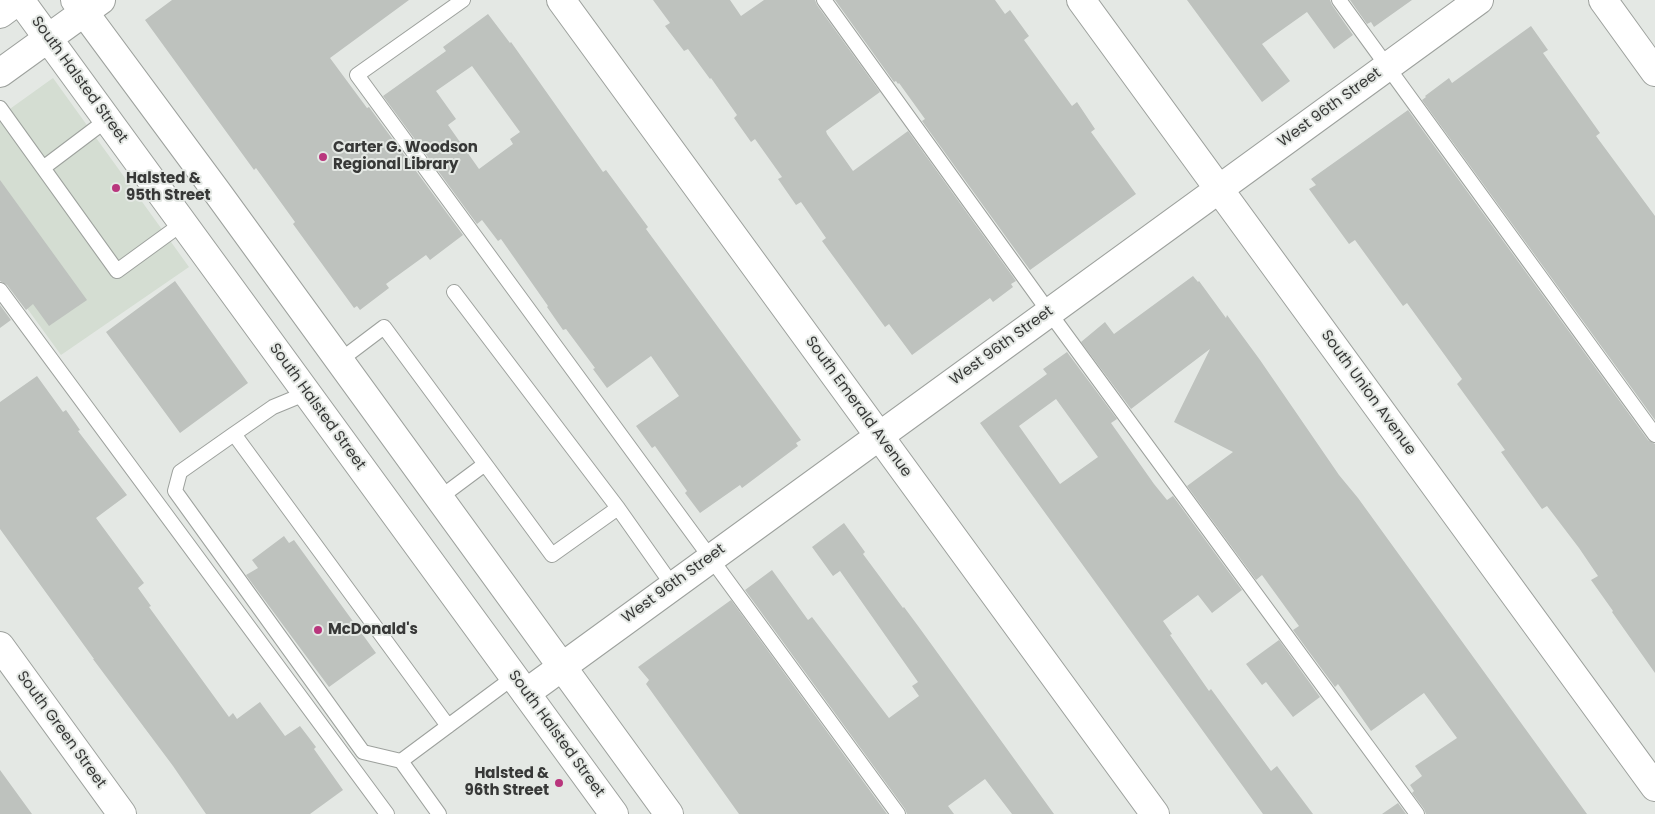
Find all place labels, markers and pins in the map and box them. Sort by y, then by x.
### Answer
place label: Carter G. Woodson Regional Library [333,139,478,174]
marker: Carter G. Woodson Regional Library [317,151,329,163]
place label: Halsted & 95th Street [126,170,211,205]
marker: Halsted & 95th Street [110,182,122,194]
place label: McDonald's [328,621,418,639]
marker: McDonald's [312,624,324,636]
place label: Halsted & 96th Street [465,765,549,800]
marker: Halsted & 96th Street [553,777,565,789]

